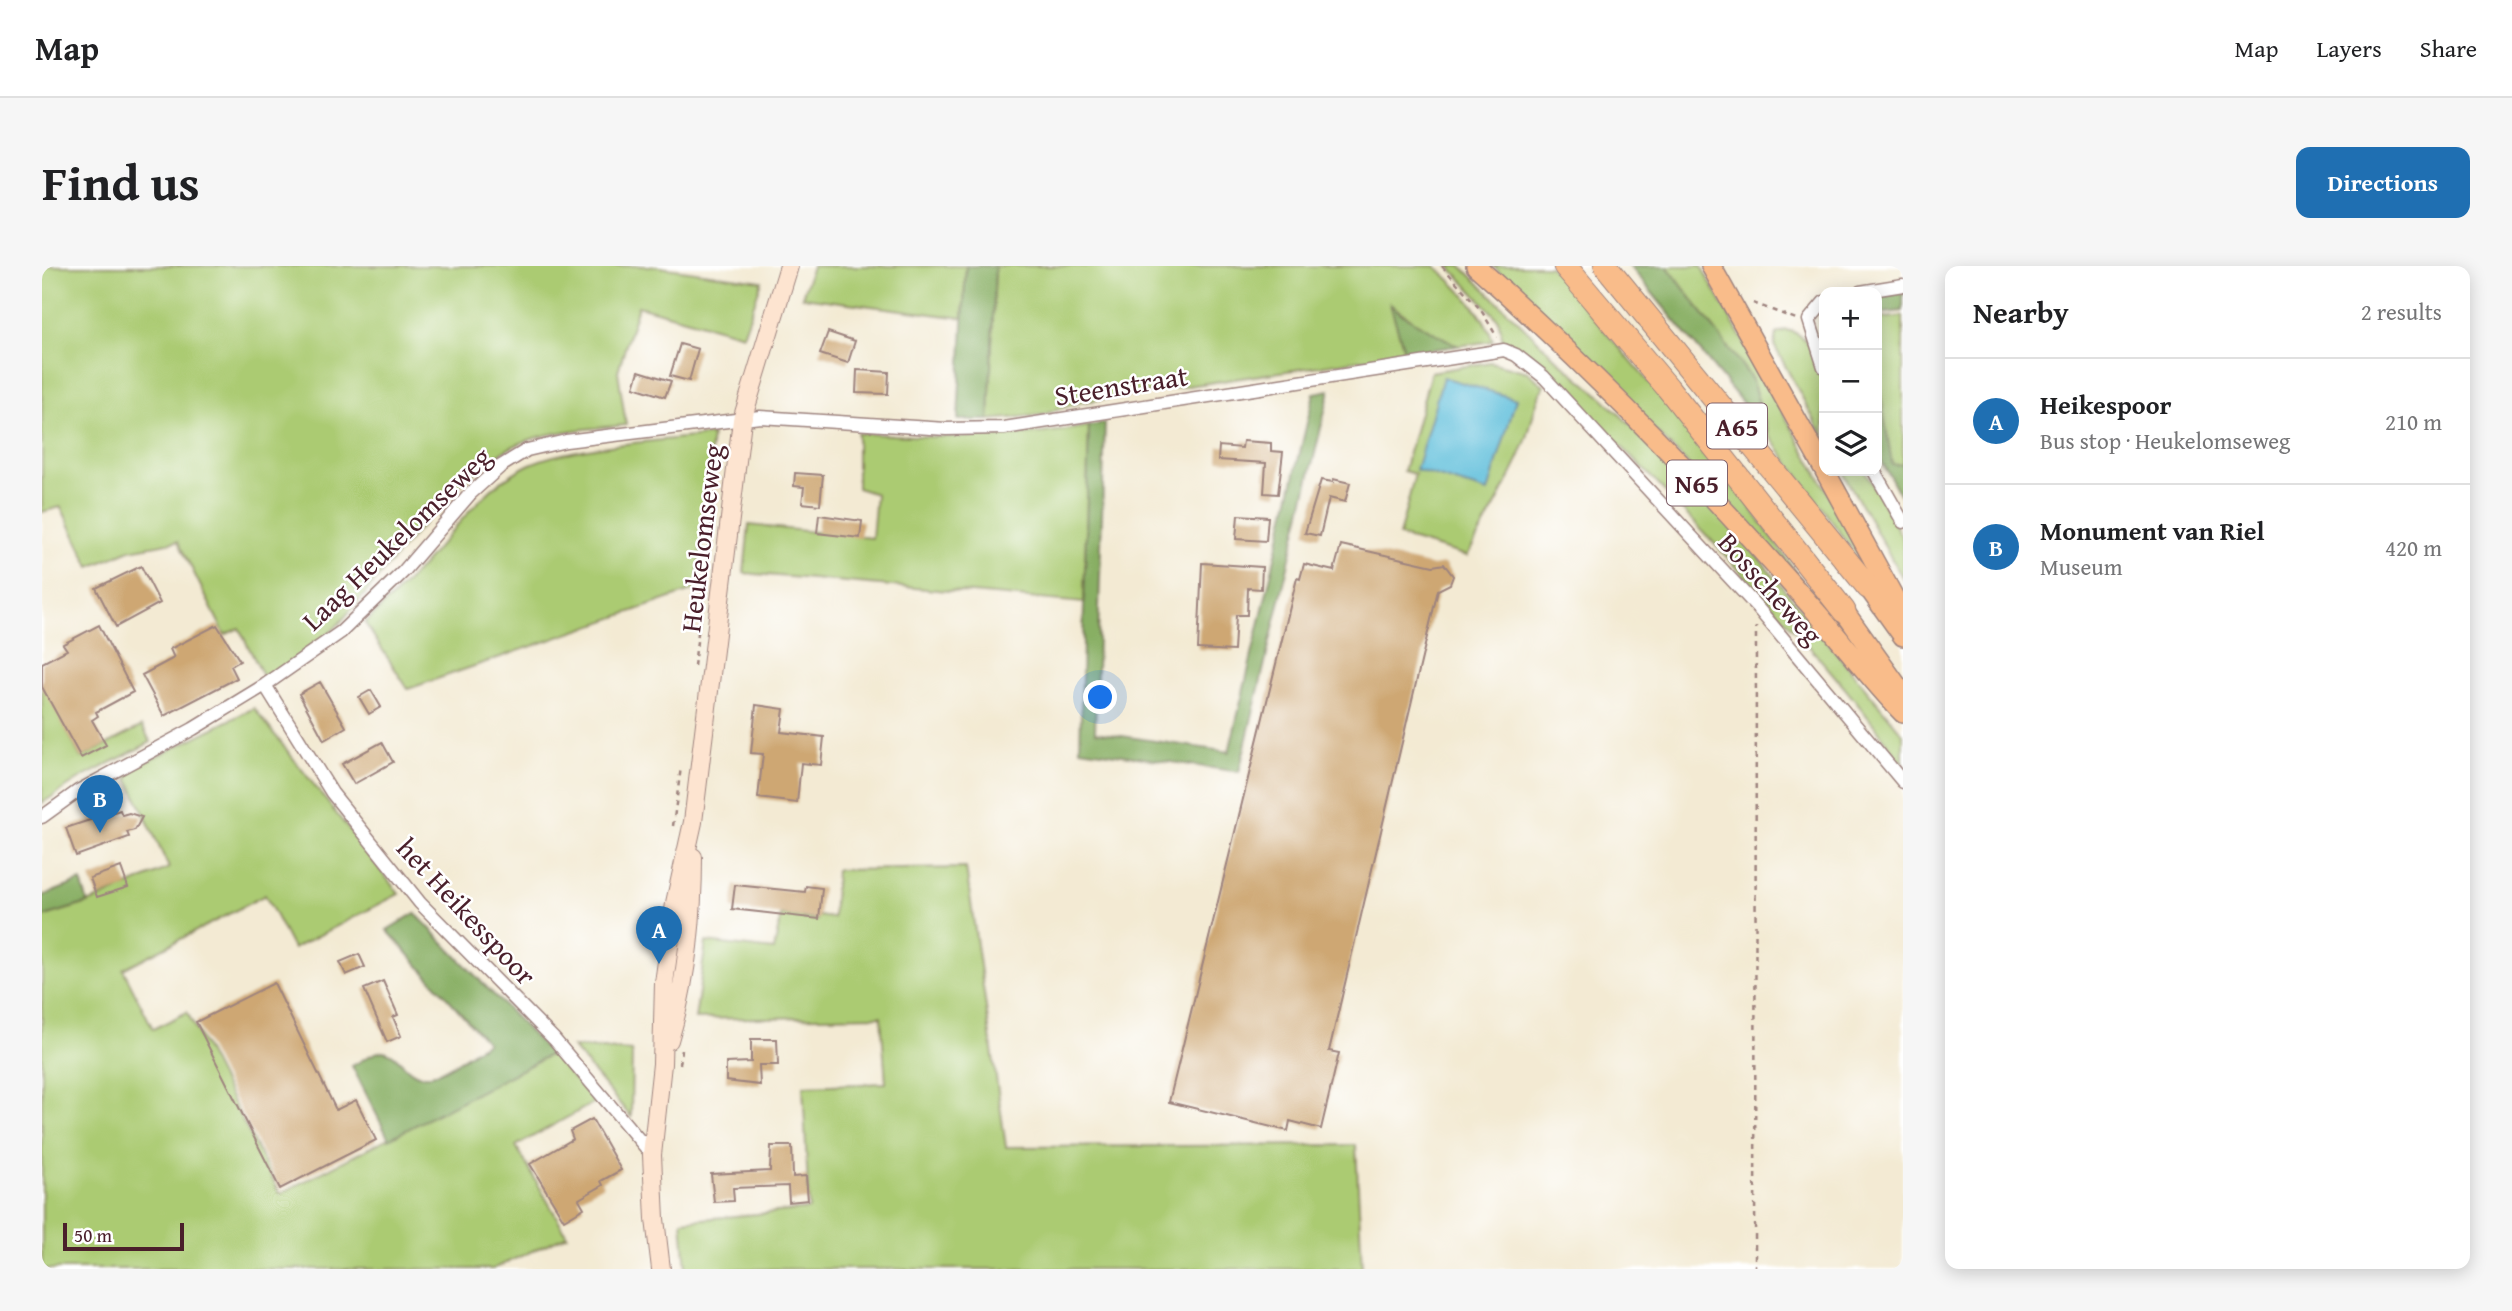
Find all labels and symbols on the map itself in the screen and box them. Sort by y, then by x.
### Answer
street label: Steenstraat [1052,354,1191,416]
road number: A65 [1707,404,1767,448]
street label: Laag Heukelomseweg [292,437,500,639]
street label: Heukelomseweg [669,441,733,634]
road number: N65 [1667,460,1727,506]
street label: Bosscheweg [1709,522,1833,654]
your location [1083,680,1117,714]
pin: B [77,775,123,833]
street label: het Heikesspoor [388,828,547,994]
pin: A [636,906,682,964]
scale bar [63,1220,184,1252]

